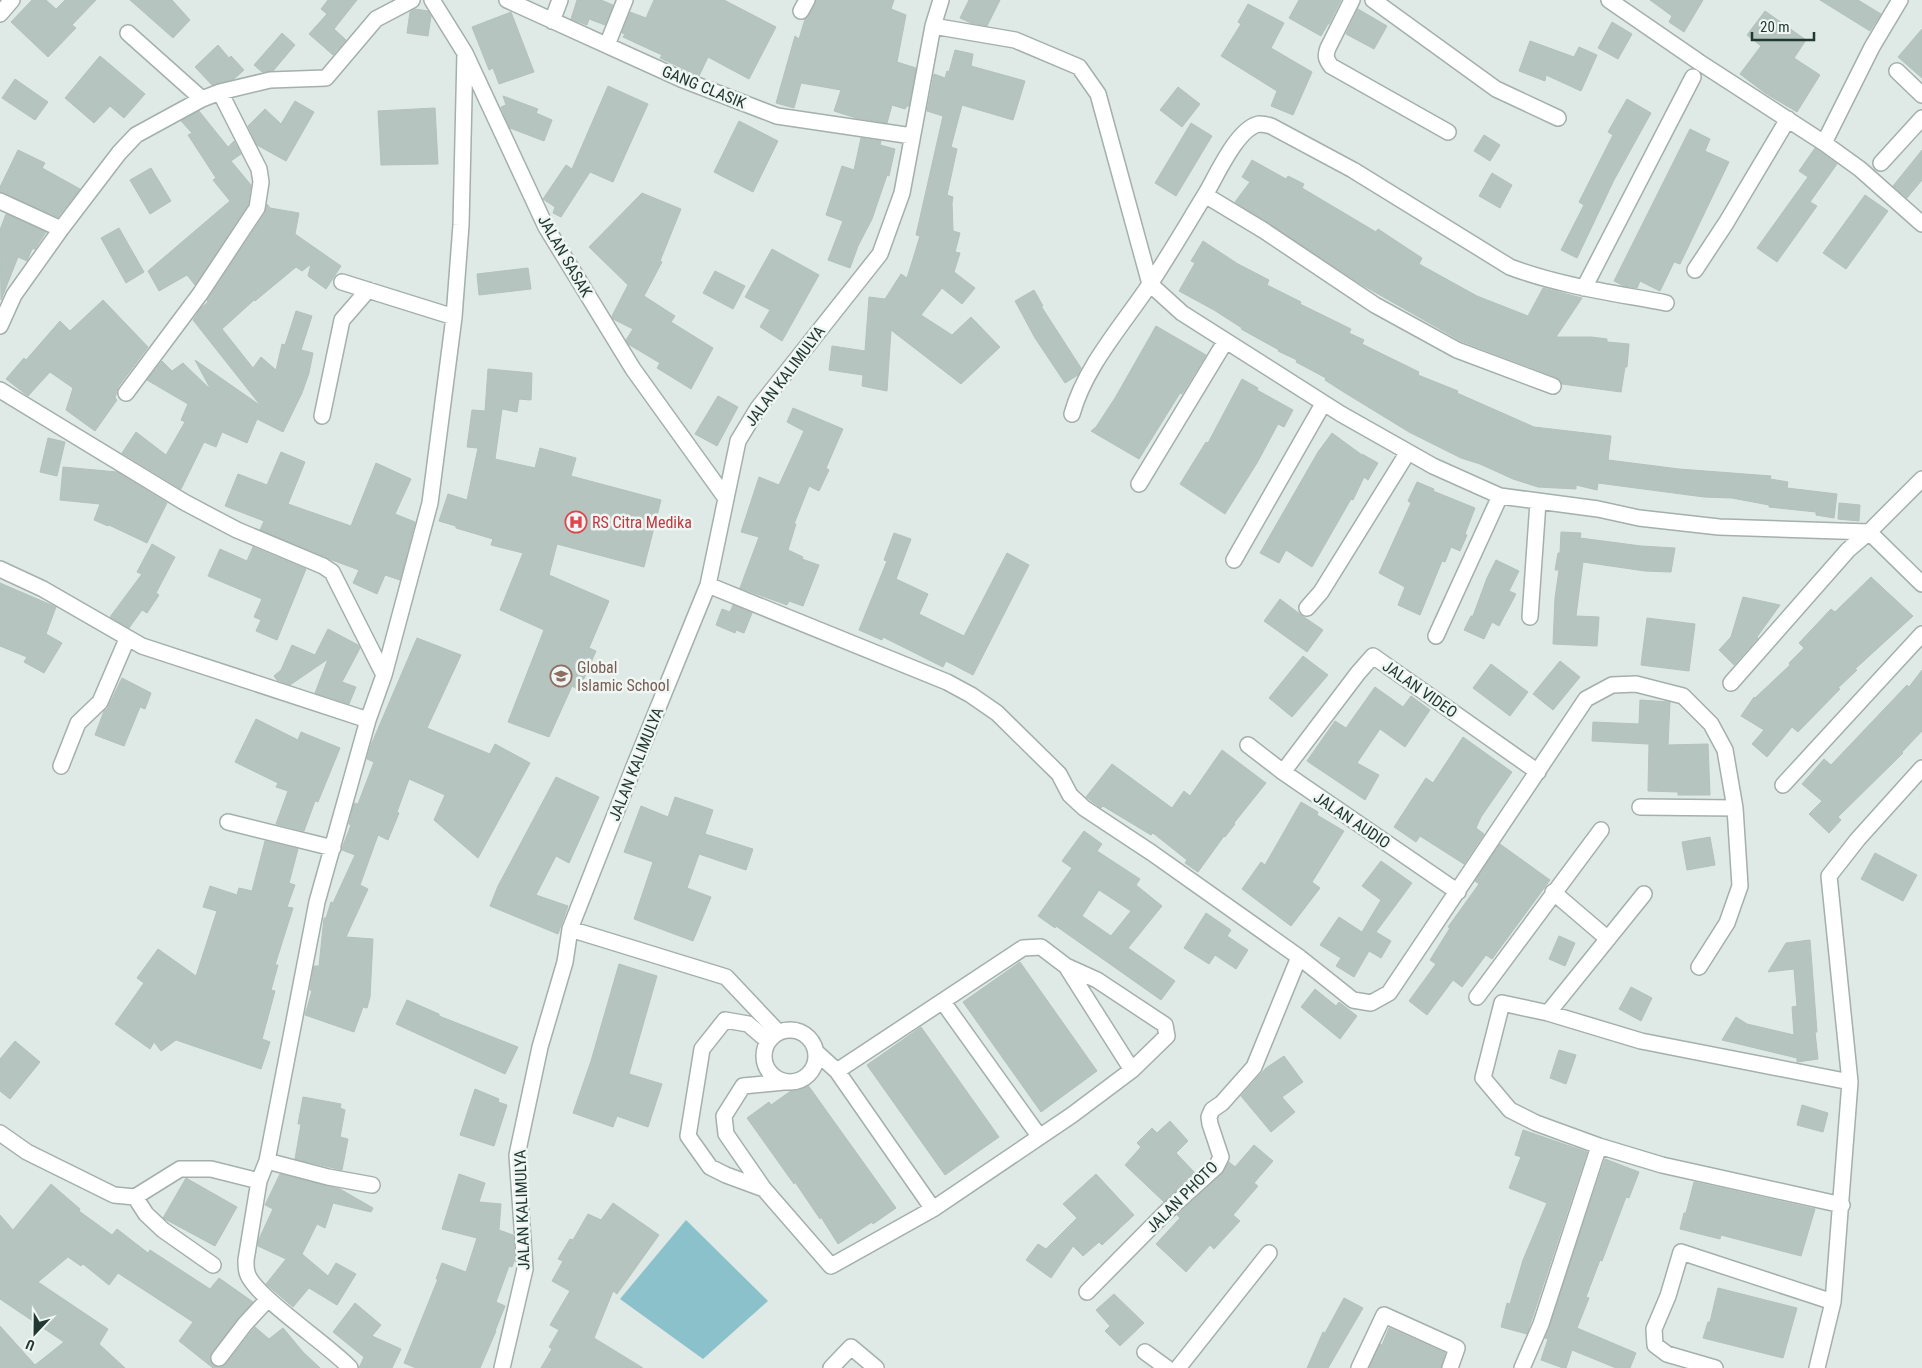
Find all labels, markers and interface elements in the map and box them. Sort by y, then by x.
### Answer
scale bar [1752,10,1814,42]
text: 20 m [1760,18,1790,36]
street label: GANG CLASIK [659,62,749,113]
street label: JALAN SASAK [534,212,596,300]
street label: JALAN KALIMULYA [741,322,829,430]
hospital icon: RS Citra Medika [564,510,588,534]
place label: RS Citra Medika [592,513,692,532]
street label: JALAN VIDEO [1379,656,1461,722]
place label: Global Islamic School [577,658,670,695]
school or university icon: Global Islamic School [549,664,573,688]
street label: JALAN KALIMULYA [605,705,667,823]
street label: JALAN AUDIO [1310,787,1394,853]
street label: JALAN KALIMULYA [510,1149,534,1271]
street label: JALAN PHOTO [1142,1157,1222,1237]
north arrow [10,1308,60,1358]
text: U [23,1336,37,1354]

